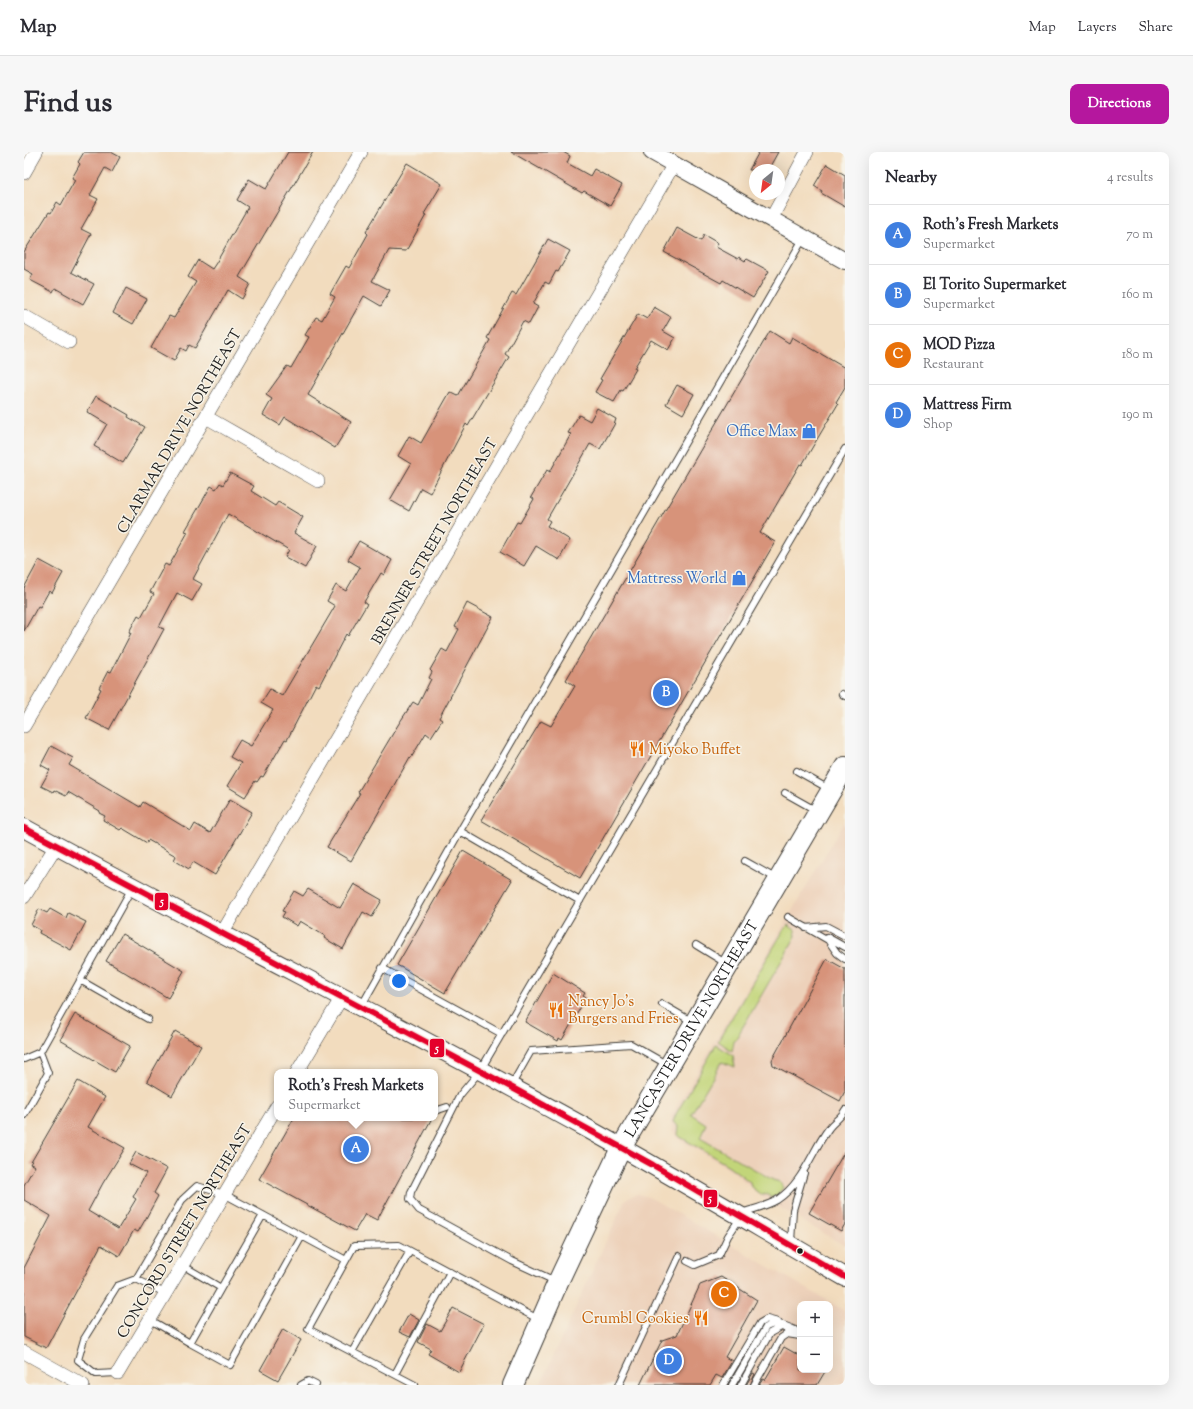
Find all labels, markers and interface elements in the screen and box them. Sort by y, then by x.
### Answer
text: Map [20,14,57,41]
text: Map [1029,18,1056,38]
text: Layers [1078,18,1116,38]
text: Share [1138,18,1173,38]
text: Find us [24,84,112,124]
button: Directions [1070,84,1169,124]
north arrow [749,164,785,200]
text: Nearby [885,166,937,190]
text: 4 results [1107,169,1153,187]
text: Roth's Fresh Markets [923,215,1058,236]
text: A [893,226,903,244]
text: 70 m [1126,226,1153,244]
text: Supermarket [923,236,995,254]
text: El Torito Supermarket [923,275,1066,296]
text: B [894,286,902,304]
text: 160 m [1122,286,1153,304]
text: Supermarket [923,296,995,314]
street label: CLARMAR DRIVE NORTHEAST [113,325,248,538]
text: MOD Pizza [923,335,995,356]
text: C [893,346,903,364]
text: 180 m [1122,346,1153,364]
text: Restaurant [923,356,984,374]
text: Mattress Firm [923,395,1012,416]
text: D [893,406,903,424]
text: 190 m [1122,406,1153,424]
text: Shop [923,416,952,434]
place label: Office Max [726,422,797,443]
shop icon: Office Max [800,422,818,440]
street label: BRENNER STREET NORTHEAST [367,434,503,649]
place label: Mattress World [627,569,728,590]
shop icon: Mattress World [730,569,748,587]
pin: B [653,678,679,708]
restaurant icon: Miyoko Buffet [628,740,646,758]
place label: Miyoko Buffet [649,740,741,761]
line badge: 5 [154,892,169,911]
text: 5 [159,894,164,910]
street label: LANCASTER DRIVE NORTHEAST [621,917,765,1142]
your location [389,971,409,991]
place label: Nancy Jo's Burgers and Fries [568,992,679,1030]
restaurant icon: Nancy Jo's Burgers and Fries [547,1001,565,1019]
line badge: 5 [429,1038,445,1058]
text: 5 [434,1041,439,1057]
popup [274,1069,438,1121]
text: Roth's Fresh Markets [288,1076,424,1097]
text: Supermarket [288,1097,360,1115]
street label: CONCORD STREET NORTHEAST [113,1120,258,1343]
pin: A [343,1134,369,1164]
line badge: 5 [703,1189,718,1208]
text: 5 [707,1191,712,1207]
unlabelled marker [795,1246,805,1256]
pin: C [711,1279,737,1309]
map controls [797,1301,833,1373]
button: + [797,1301,833,1337]
place label: Crumbl Cookies [582,1309,689,1330]
restaurant icon: Crumbl Cookies [692,1309,710,1327]
button: − [797,1337,833,1373]
pin: D [656,1346,682,1376]

